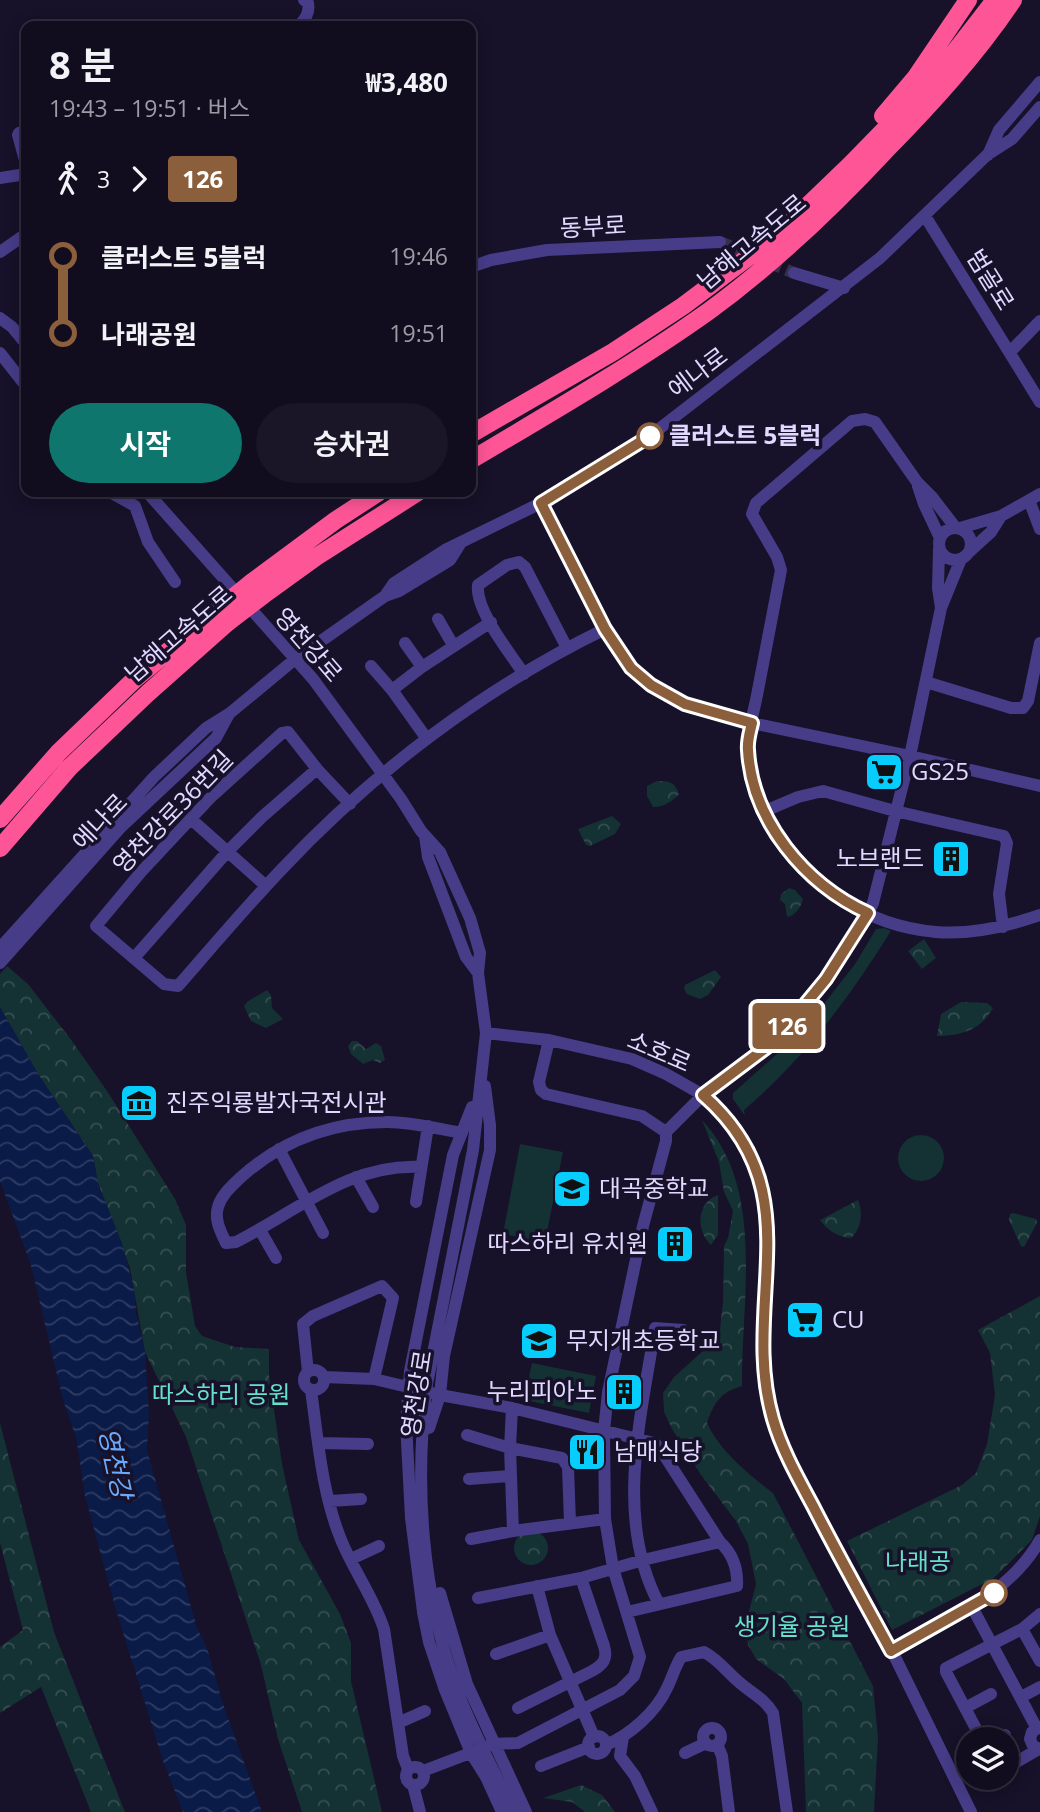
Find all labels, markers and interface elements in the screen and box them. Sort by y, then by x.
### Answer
text: 8 분 [49,38,116,90]
text: ₩3,480 [366,64,448,100]
text: 19:43 – 19:51 · 버스 [49,92,250,124]
icon: walk [49,160,87,198]
icon: forward [120,160,158,198]
text: 126 [182,162,223,195]
text: 3 [97,163,110,195]
street label: 남해고속도로 [690,186,812,296]
street label: 동부로 [559,207,627,244]
text: 클러스트 5블럭 [101,239,266,275]
text: 19:46 [389,240,448,272]
street label: 범골로 [960,242,1023,316]
text: 나래공원 [101,316,197,352]
text: 19:51 [389,317,448,349]
street label: 에나로 [661,339,733,405]
button: 시작 [49,403,242,483]
button: 승차권 [256,403,448,483]
place label: 클러스트 5블럭 [669,418,821,451]
marker: 클러스트 5블럭 [637,423,663,449]
street label: 남해고속도로 [117,577,239,689]
street label: 영천강로 [268,600,351,688]
street label: 영천강로36번길 [105,742,239,880]
supermarket icon: GS25 [863,751,905,793]
place label: GS25 [911,754,969,787]
street label: 에나로 [64,786,134,856]
building icon: 노브랜드 [930,838,972,880]
place label: 노브랜드 [836,841,924,874]
line badge: 126 [747,1003,827,1049]
text: 126 [766,1009,808,1042]
street label: 소호로 [623,1022,697,1079]
museum icon: 진주익룡발자국전시관 [118,1082,160,1124]
place label: 진주익룡발자국전시관 [166,1085,387,1118]
school or university icon: 대곡중학교 [551,1168,593,1210]
place label: 대곡중학교 [599,1171,709,1204]
building icon: 따스하리 유치원 [654,1223,696,1265]
place label: 따스하리 유치원 [487,1226,648,1259]
supermarket icon: CU [784,1299,826,1341]
place label: CU [832,1302,865,1335]
school or university icon: 무지개초등학교 [518,1320,560,1362]
place label: 무지개초등학교 [566,1323,721,1356]
street label: 영천강로 [392,1348,439,1440]
building icon: 누리피아노 [603,1371,645,1413]
place label: 누리피아노 [487,1374,597,1407]
park label: 따스하리 공원 [152,1377,290,1410]
water label: 영천강 [91,1424,142,1505]
restaurant icon: 남매식당 [566,1431,608,1473]
place label: 남매식당 [614,1434,702,1467]
park label: 나래공 [885,1544,951,1577]
unlabelled marker [981,1580,1007,1606]
park label: 생기율 공원 [734,1609,850,1642]
map controls [956,1727,1019,1790]
button: layers [956,1727,1019,1790]

